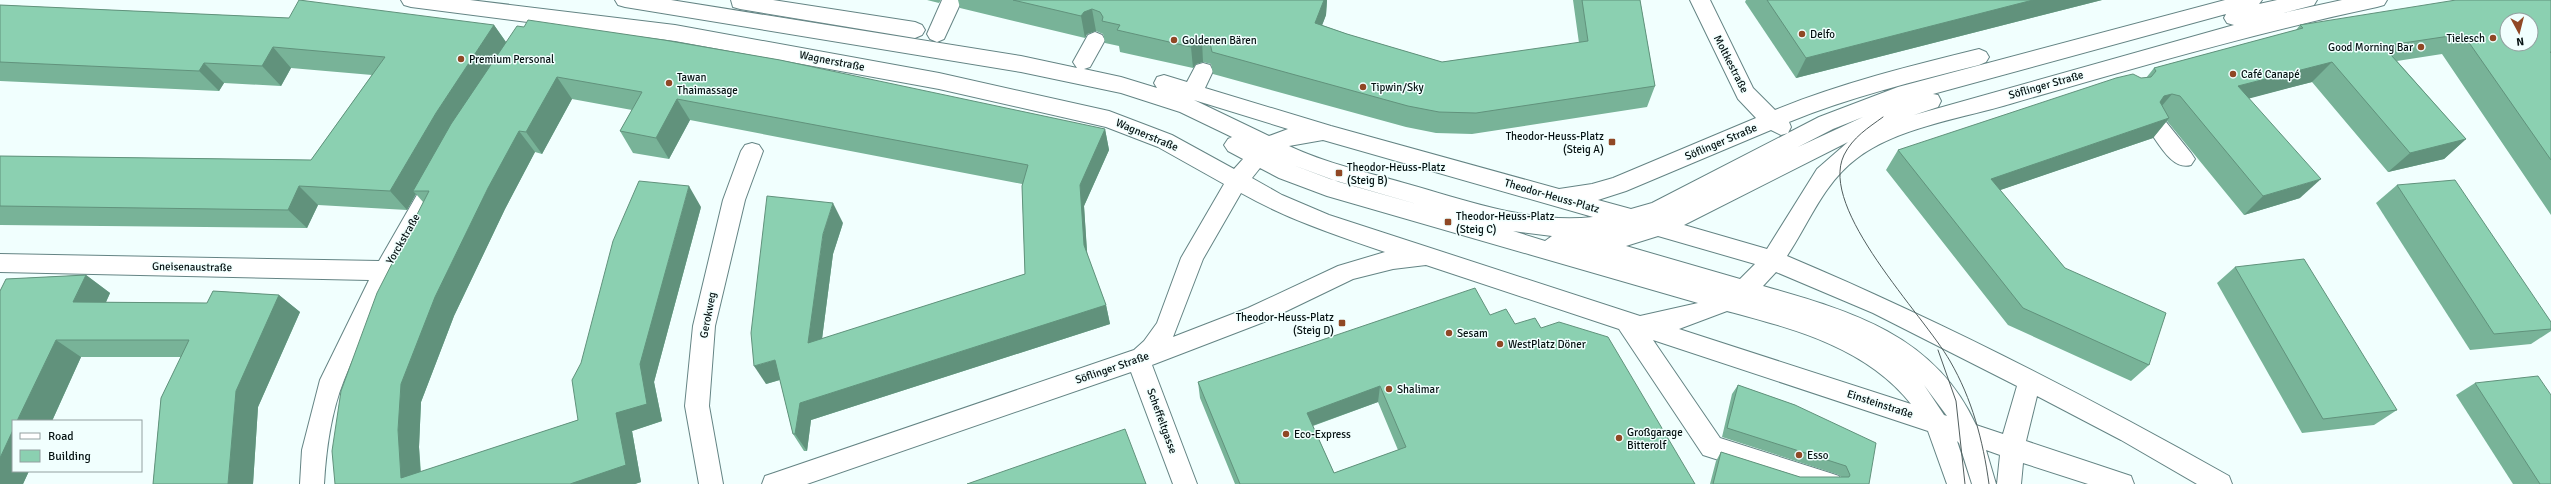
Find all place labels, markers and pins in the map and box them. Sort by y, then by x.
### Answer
place label: Delfo [1810,28,1835,41]
marker: Delfo [1797,29,1807,39]
place label: Tielesch [2446,32,2485,45]
marker: Tielesch [2488,33,2498,43]
place label: Goldenen Bären [1182,34,1257,47]
marker: Goldenen Bären [1169,35,1179,45]
place label: Good Morning Bar [2328,41,2413,54]
marker: Good Morning Bar [2416,42,2426,52]
place label: Premium Personal [469,53,554,66]
marker: Premium Personal [456,54,466,64]
place label: Café Canapé [2241,68,2300,81]
marker: Café Canapé [2228,69,2238,79]
place label: Tawan Thaimassage [677,71,738,97]
marker: Tawan Thaimassage [664,78,674,88]
place label: Tipwin/Sky [1371,81,1425,94]
marker: Tipwin/Sky [1358,82,1368,92]
place label: Theodor-Heuss-Platz (Steig A) [1506,130,1604,156]
marker: Theodor-Heuss-Platz (Steig A) [1607,137,1617,147]
place label: Theodor-Heuss-Platz (Steig B) [1347,161,1445,187]
marker: Theodor-Heuss-Platz (Steig B) [1334,168,1344,178]
place label: Theodor-Heuss-Platz (Steig C) [1456,210,1554,236]
marker: Theodor-Heuss-Platz (Steig C) [1443,217,1453,227]
place label: Theodor-Heuss-Platz (Steig D) [1236,311,1334,337]
marker: Theodor-Heuss-Platz (Steig D) [1337,318,1347,328]
place label: Sesam [1457,327,1488,340]
marker: Sesam [1444,328,1454,338]
place label: WestPlatz Döner [1508,338,1586,351]
marker: WestPlatz Döner [1495,339,1505,349]
place label: Shalimar [1397,383,1439,396]
marker: Shalimar [1384,384,1394,394]
place label: Großgarage Bitterolf [1627,426,1683,452]
place label: Eco-Express [1294,428,1351,441]
marker: Eco-Express [1281,429,1291,439]
marker: Großgarage Bitterolf [1614,433,1624,443]
place label: Esso [1807,449,1829,462]
marker: Esso [1794,450,1804,460]

